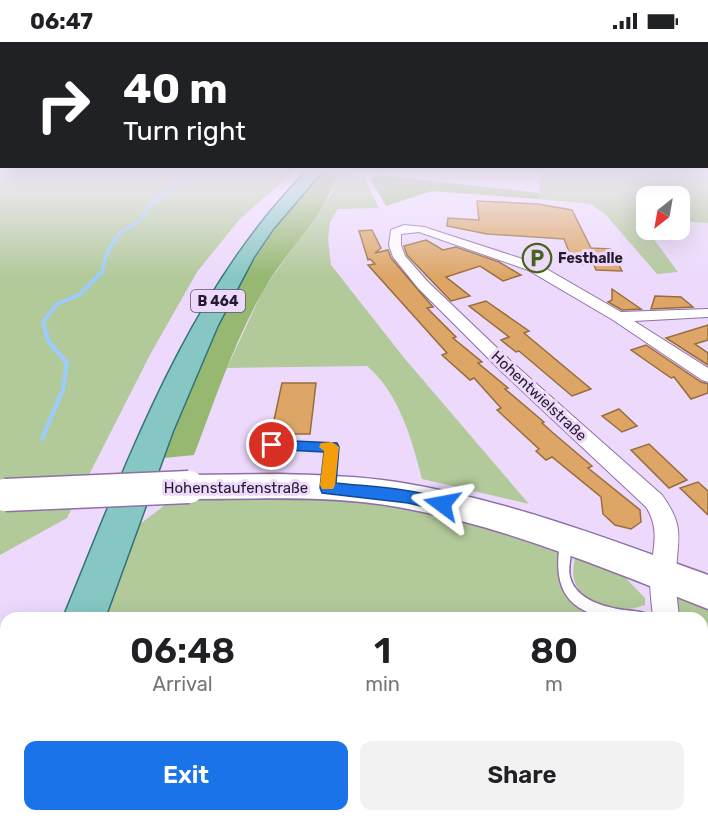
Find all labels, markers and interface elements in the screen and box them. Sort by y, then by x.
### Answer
text: 06:47 [30,8,93,35]
text: 40 m [123,64,228,114]
icon: right [24,66,102,144]
text: Turn right [123,115,246,147]
north arrow [636,186,690,240]
map controls [636,186,690,240]
parking icon: Festhalle [521,242,553,274]
place label: Festhalle [558,250,623,267]
road number: B 464 [191,290,245,312]
street label: Hohentwielstraße [488,347,590,445]
pin [246,419,297,470]
icon: arrive [255,428,288,461]
position arrow [410,472,474,536]
street label: Hohenstaufenstraße [164,479,308,497]
text: 06:48 [130,629,235,672]
text: 1 [374,629,391,672]
text: 80 [530,629,578,672]
text: Arrival [153,672,213,696]
text: min [365,672,400,696]
text: m [545,672,563,696]
button: Exit [24,741,348,810]
button: Share [360,741,684,810]

